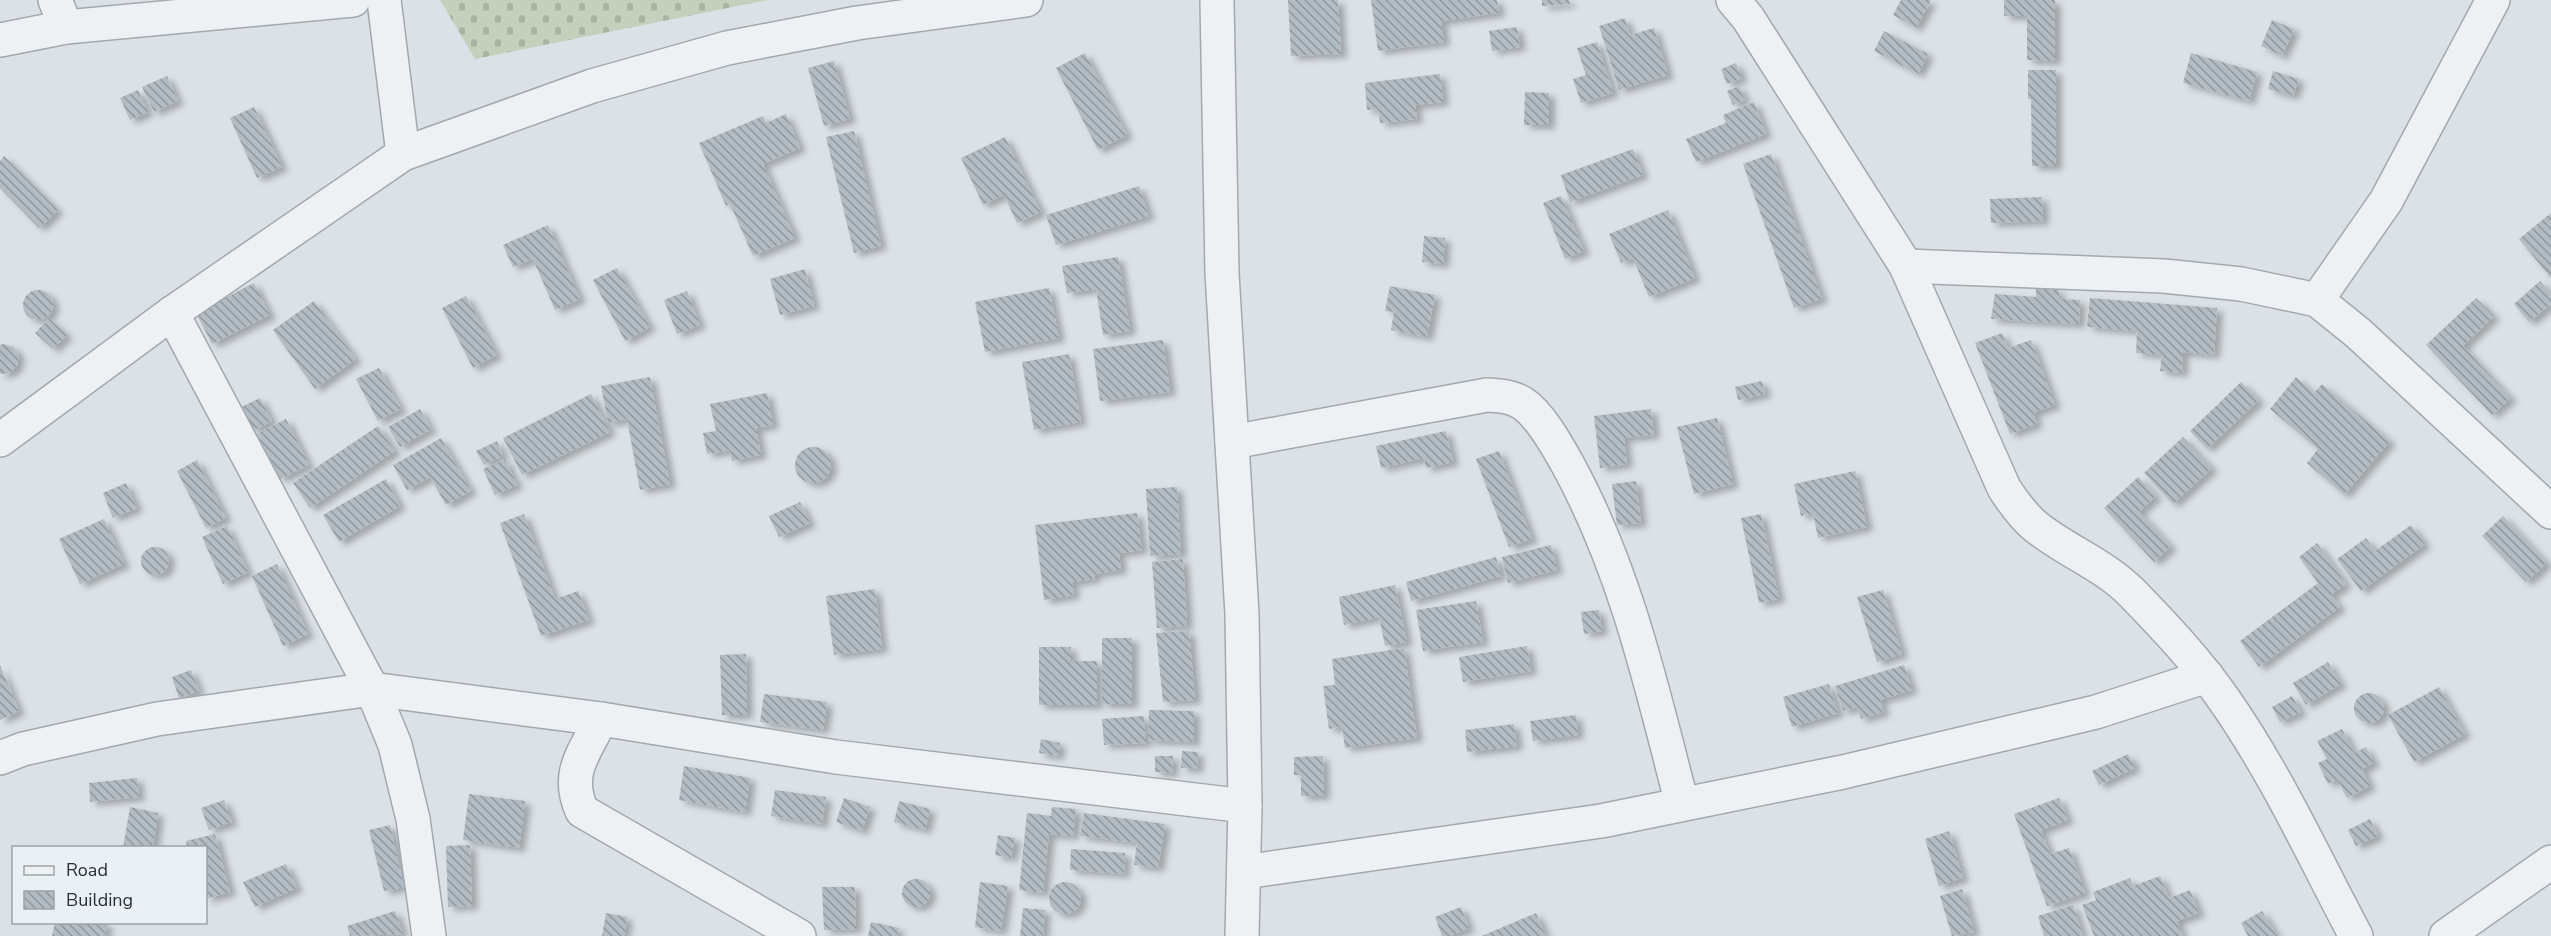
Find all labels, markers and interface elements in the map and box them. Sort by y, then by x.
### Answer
legend [12,846,207,924]
text: Road [66,858,108,882]
text: Building [66,888,133,912]

